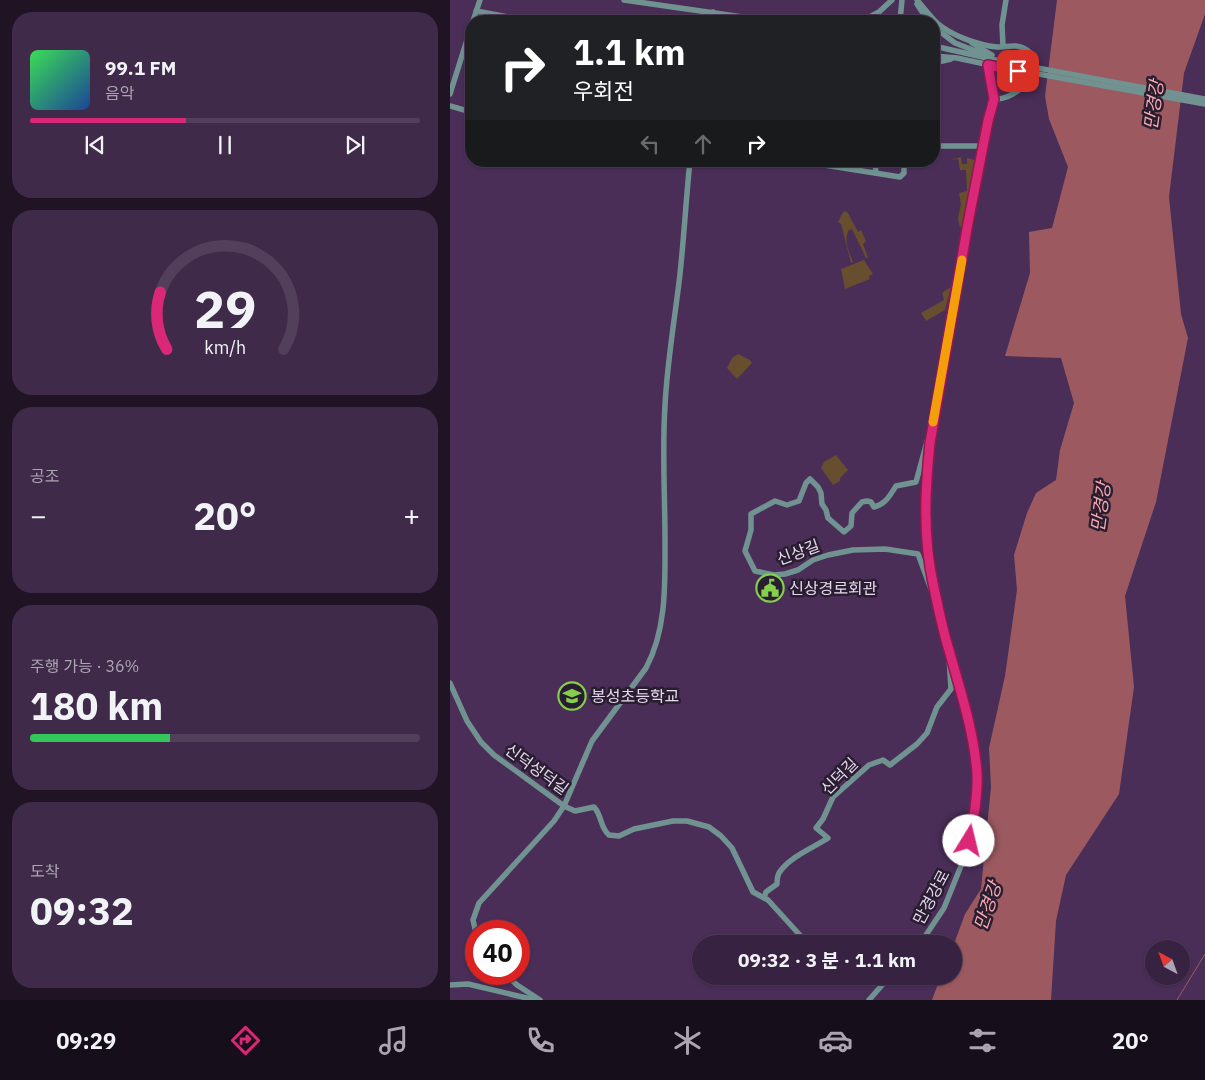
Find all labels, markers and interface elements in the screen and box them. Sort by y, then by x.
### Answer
text: 1.1 km [573,29,686,75]
icon: right [490,35,555,100]
pin [997,50,1039,92]
text: 99.1 FM [105,56,176,80]
icon: arrive [1004,57,1032,85]
text: 우회전 [573,76,634,105]
water label: 만경강 [1139,76,1169,131]
text: 음악 [105,83,134,103]
icon: left [636,130,664,158]
icon: ahead [689,130,717,158]
icon: right [742,130,770,158]
icon: previous [81,131,109,159]
icon: pause [211,131,239,159]
icon: next [341,131,369,159]
text: 29 [194,275,256,342]
text: km/h [204,336,246,359]
text: 공조 [30,466,59,486]
water label: 만경강 [1086,478,1116,533]
text: 20° [193,491,257,540]
text: − [30,497,47,534]
text: + [403,497,420,534]
street label: 신상길 [774,535,822,569]
public building icon: 신상경로회관 [755,573,785,603]
place label: 신상경로회관 [789,578,878,598]
text: 주행 가능 · 36% [30,656,139,676]
text: 180 km [30,681,163,730]
school or university icon: 봉성초등학교 [557,681,587,711]
place label: 봉성초등학교 [591,686,679,706]
street label: 신덕성덕길 [501,739,573,799]
street label: 신덕길 [816,753,862,799]
position arrow [942,814,994,866]
text: 도착 [30,861,59,881]
street label: 만경강로 [908,866,954,928]
water label: 만경강 [969,876,1007,933]
text: 09:32 [30,886,134,935]
speed limit sign: 40 [465,920,530,985]
north arrow [1145,940,1190,985]
map controls [1145,940,1190,985]
text: 09:32 · 3 분 · 1.1 km [738,948,916,972]
icon: directions [228,1023,263,1058]
icon: music [376,1023,411,1058]
icon: phone [523,1023,558,1058]
icon: climate [670,1023,705,1058]
icon: car [818,1023,853,1058]
icon: filters [965,1023,1000,1058]
text: 09:29 [56,1026,116,1055]
text: 20° [1112,1026,1149,1055]

